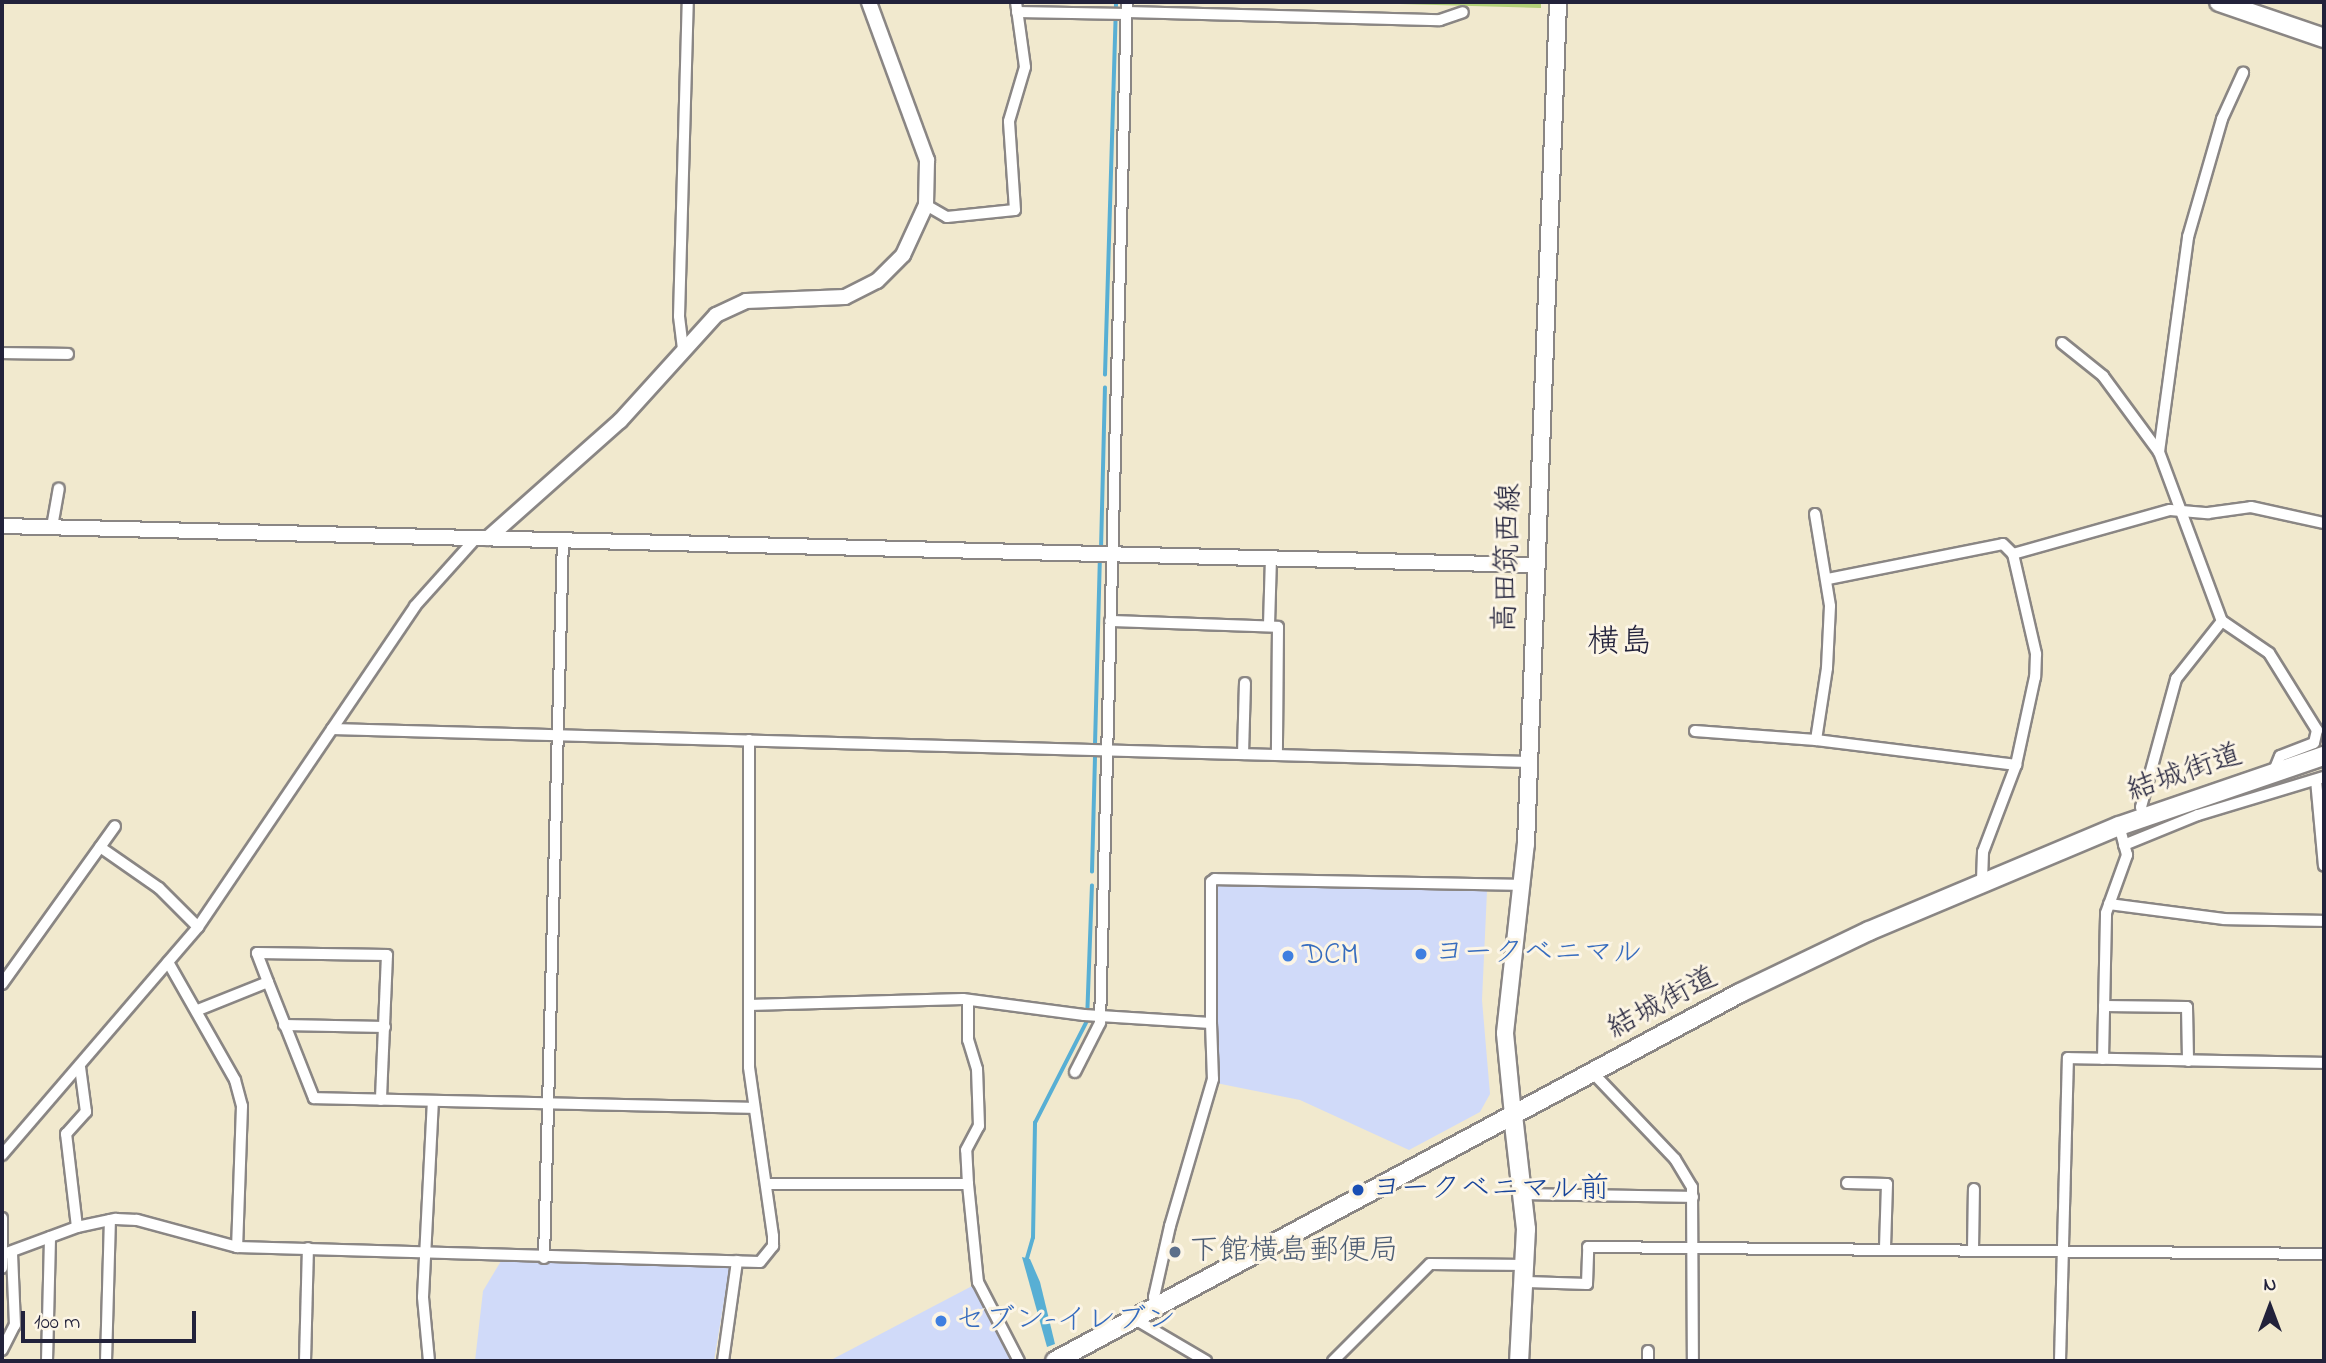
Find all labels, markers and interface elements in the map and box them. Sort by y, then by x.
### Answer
street label: 高田筑西線 [1488,482,1530,634]
district label: 横島 [1587,624,1653,664]
street label: 結城街道 [2122,737,2248,811]
place label: ヨークベニマル [1435,936,1643,972]
place label: DCM [1302,938,1359,974]
marker: ヨークベニマル [1413,946,1429,962]
marker: DCM [1280,948,1296,964]
street label: 結城街道 [1602,960,1724,1048]
place label: ヨークベニマル前 [1372,1172,1610,1208]
marker: ヨークベニマル前 [1350,1182,1366,1198]
place label: 下館横島郵便局 [1189,1234,1399,1270]
marker: 下館横島郵便局 [1167,1244,1183,1260]
north arrow [2235,1272,2305,1342]
text: N [2264,1272,2276,1299]
scale bar [24,1296,200,1340]
place label: セブン-イレブン [955,1303,1176,1339]
text: 100 m [34,1308,80,1338]
marker: セブン-イレブン [933,1313,949,1329]

